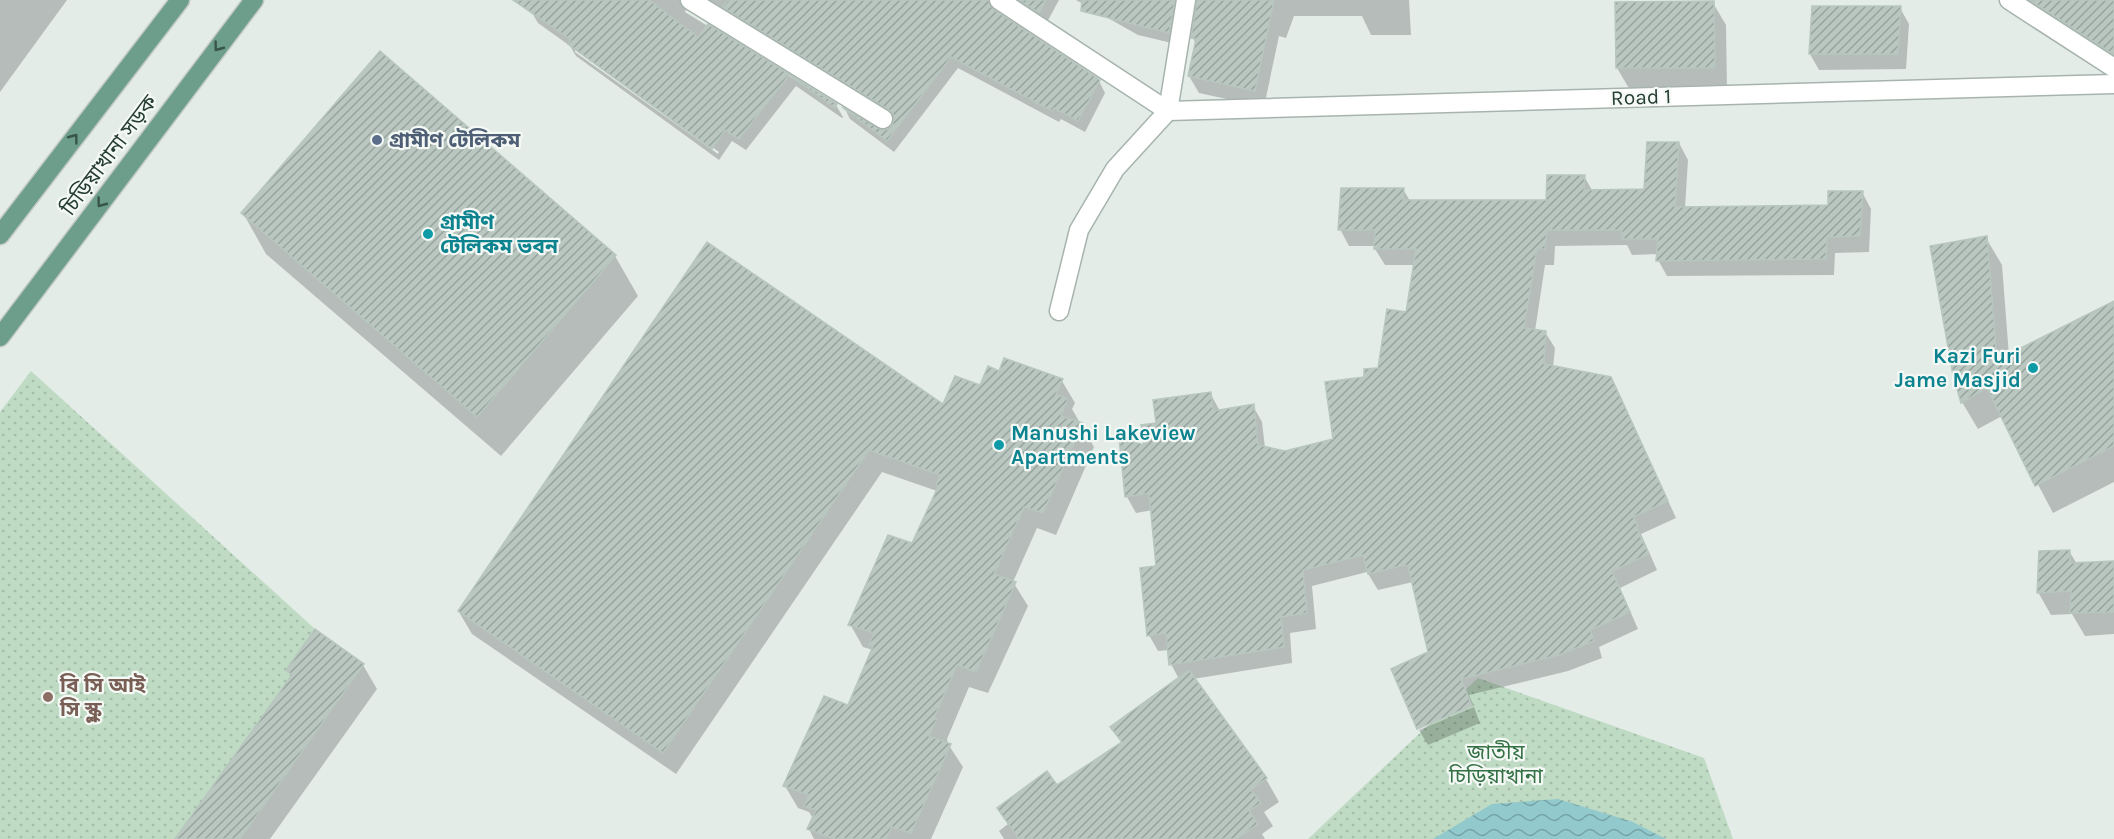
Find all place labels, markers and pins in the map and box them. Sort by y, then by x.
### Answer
place label: গ্রামীণ টেলিকম [389,128,521,152]
marker: গ্রামীণ টেলিকম [370,133,384,147]
place label: গ্রামীণ টেলিকম ভবন [440,210,559,258]
marker: গ্রামীণ টেলিকম ভবন [421,227,435,241]
place label: Kazi Furi Jame Masjid [1894,344,2021,392]
marker: Kazi Furi Jame Masjid [2026,361,2040,375]
place label: Manushi Lakeview Apartments [1011,421,1195,469]
marker: Manushi Lakeview Apartments [992,438,1006,452]
place label: বি সি আই সি স্কুল [59,673,146,723]
marker: বি সি আই সি স্কুল [41,690,55,704]

